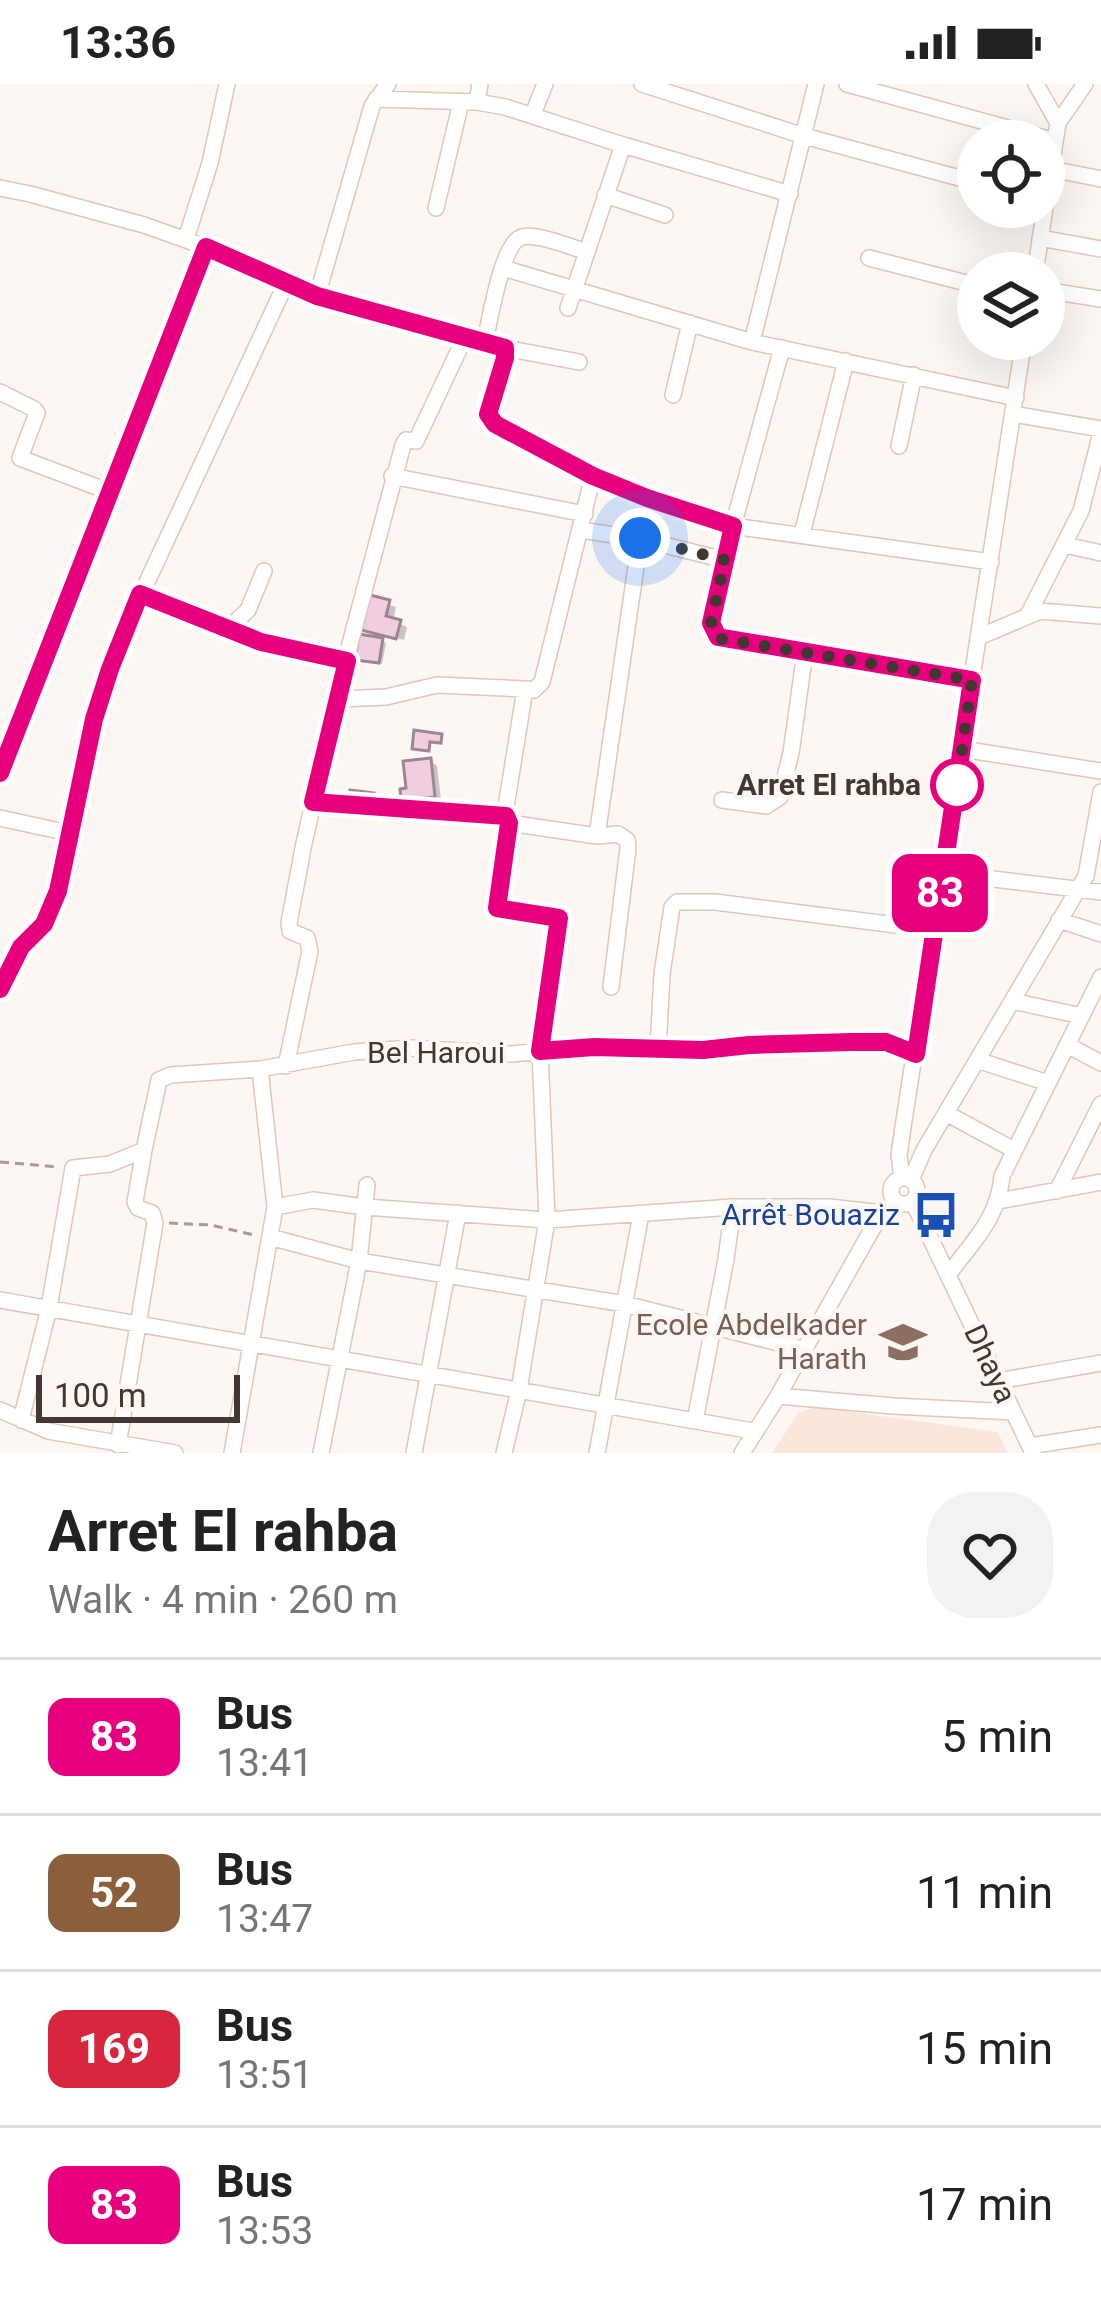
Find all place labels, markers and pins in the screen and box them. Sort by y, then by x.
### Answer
marker: Arret El rahba [932,760,982,810]
place label: Arret El rahba [737,767,921,802]
bus stop icon: Arrêt Bouaziz [911,1190,961,1240]
place label: Arrêt Bouaziz [721,1197,900,1232]
place label: Ecole Abdelkader Harath [636,1307,867,1376]
school or university icon: Ecole Abdelkader Harath [878,1317,928,1367]

